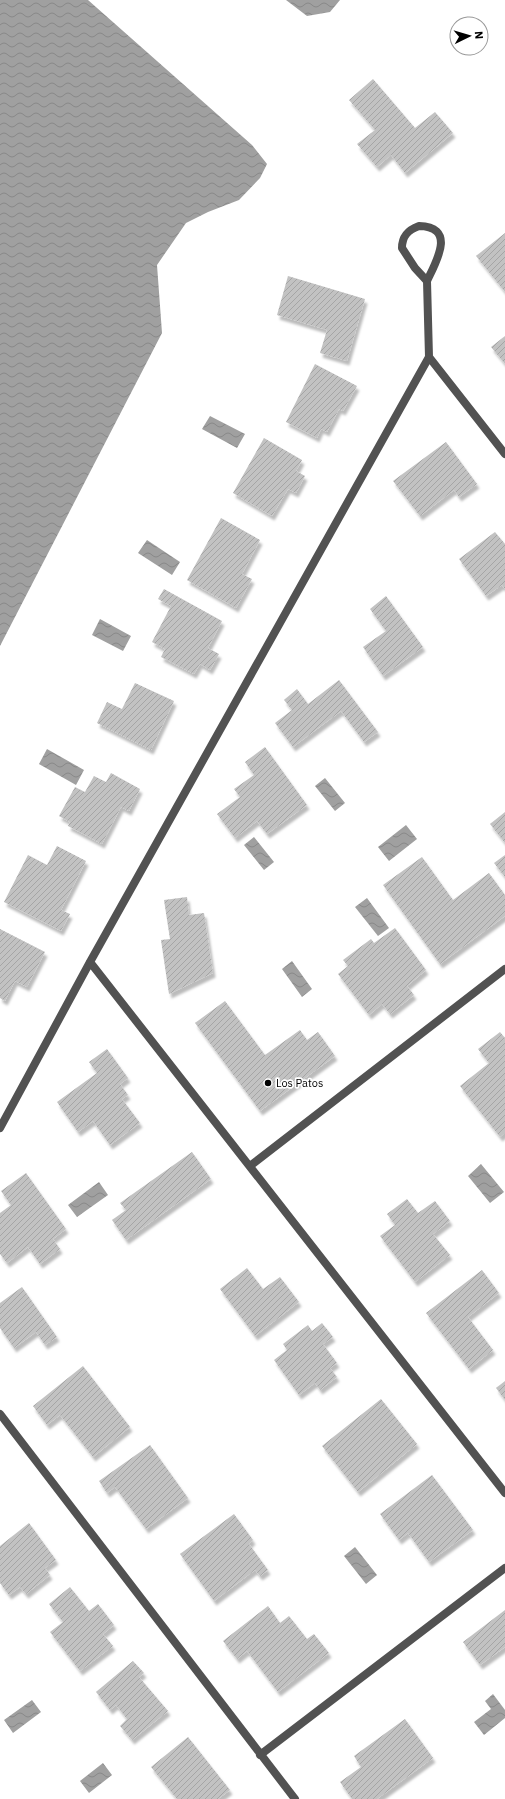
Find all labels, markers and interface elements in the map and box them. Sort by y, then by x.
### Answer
north arrow [449,16,489,56]
text: N [472,31,486,40]
place label: Los Patos [276,1076,323,1090]
marker: Los Patos [263,1078,273,1088]

